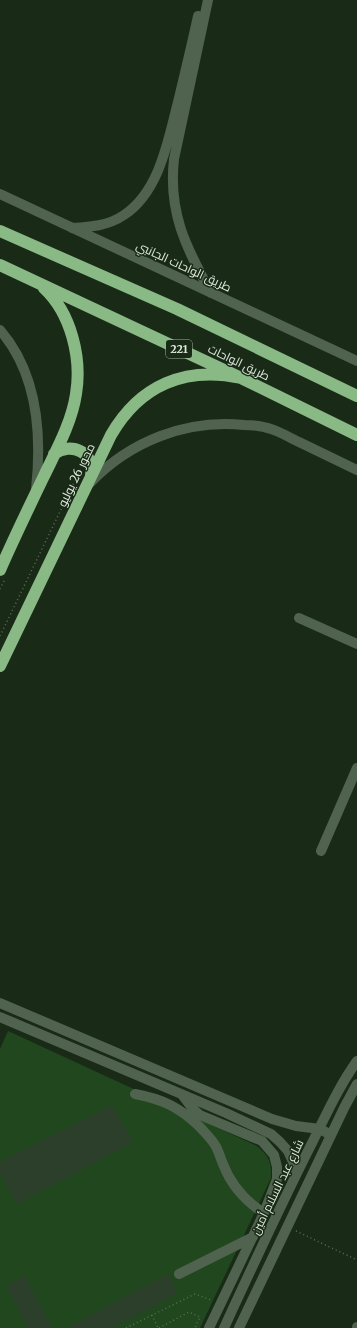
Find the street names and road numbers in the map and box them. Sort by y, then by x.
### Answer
street label: طريق الواحات الجانبي [133,237,234,297]
road number: 221 [166,340,192,358]
street label: طريق الواحات [206,341,272,383]
street label: محور 26 يوليو [54,441,98,509]
street label: شارع عبد السلام أمين [247,1137,307,1238]

